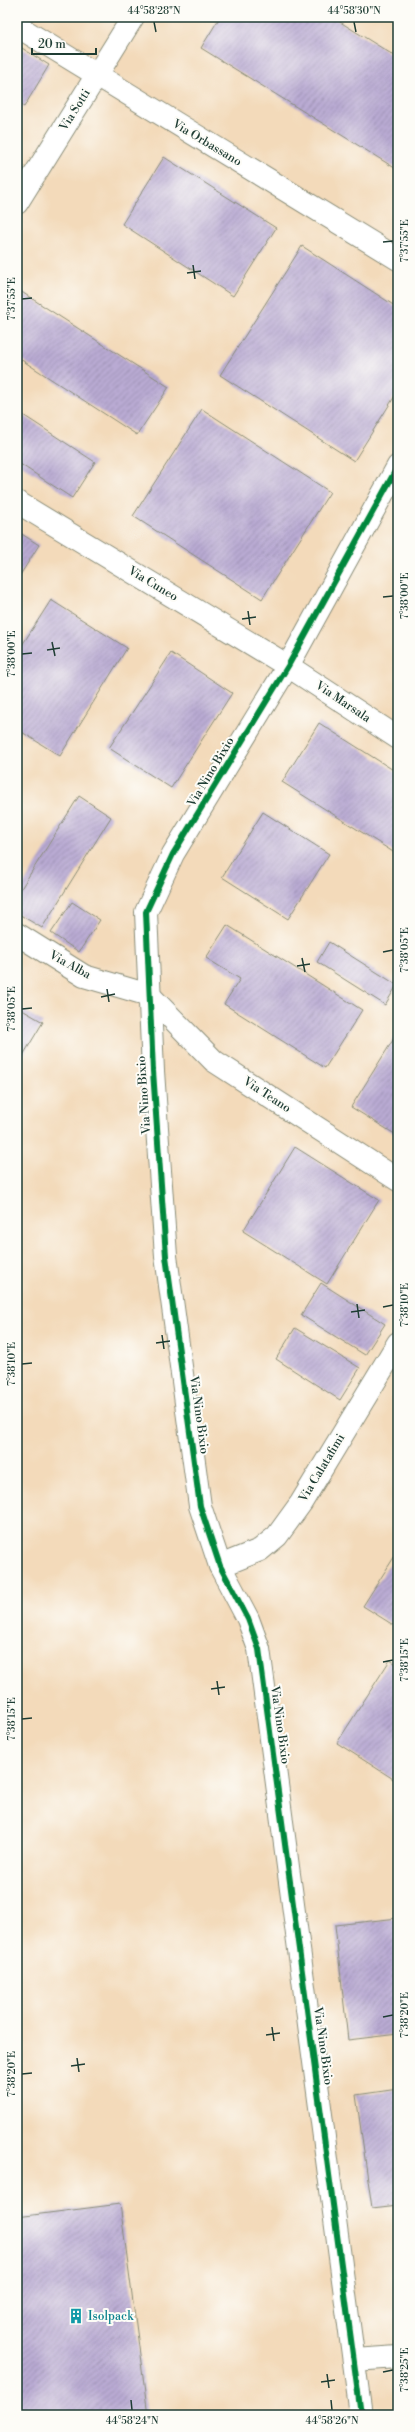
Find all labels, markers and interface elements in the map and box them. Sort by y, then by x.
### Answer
text: 44°58'28"N [128,5,181,17]
text: 44°58'30"N [327,5,381,17]
scale bar [32,30,96,56]
text: 20 m [38,37,66,52]
street label: Via Sotti [56,86,94,134]
street label: Via Orbassano [169,116,245,170]
text: 7°37'55"E [399,219,411,263]
text: 7°37'55"E [6,277,18,321]
street label: Via Cuneo [125,563,181,605]
text: 7°38'00"E [399,573,411,619]
text: 7°38'00"E [6,631,18,677]
street label: Via Marsala [312,678,374,726]
street label: Via Nino Bixio [184,734,238,811]
text: 7°38'05"E [399,927,411,973]
street label: Via Alba [46,947,94,983]
text: 7°38'05"E [6,986,18,1032]
street label: Via Nino Bixio [134,1055,154,1136]
street label: Via Teano [240,1074,294,1116]
text: 7°38'10"E [399,1283,411,1327]
text: 7°38'10"E [6,1342,18,1386]
street label: Via Nino Bixio [186,1374,212,1455]
street label: Via Calatafimi [295,1431,348,1506]
text: 7°38'15"E [399,1638,411,1682]
street label: Via Nino Bixio [267,1684,293,1765]
text: 7°38'15"E [6,1697,18,1741]
text: 7°38'20"E [399,1992,411,2038]
street label: Via Nino Bixio [310,2005,336,2086]
text: 7°38'20"E [6,2051,18,2097]
building icon: Isolpack [67,2307,85,2325]
place label: Isolpack [88,2309,134,2324]
text: 7°38'25"E [399,2348,411,2392]
text: 44°58'24"N [106,2415,159,2427]
text: 44°58'26"N [306,2415,359,2427]

